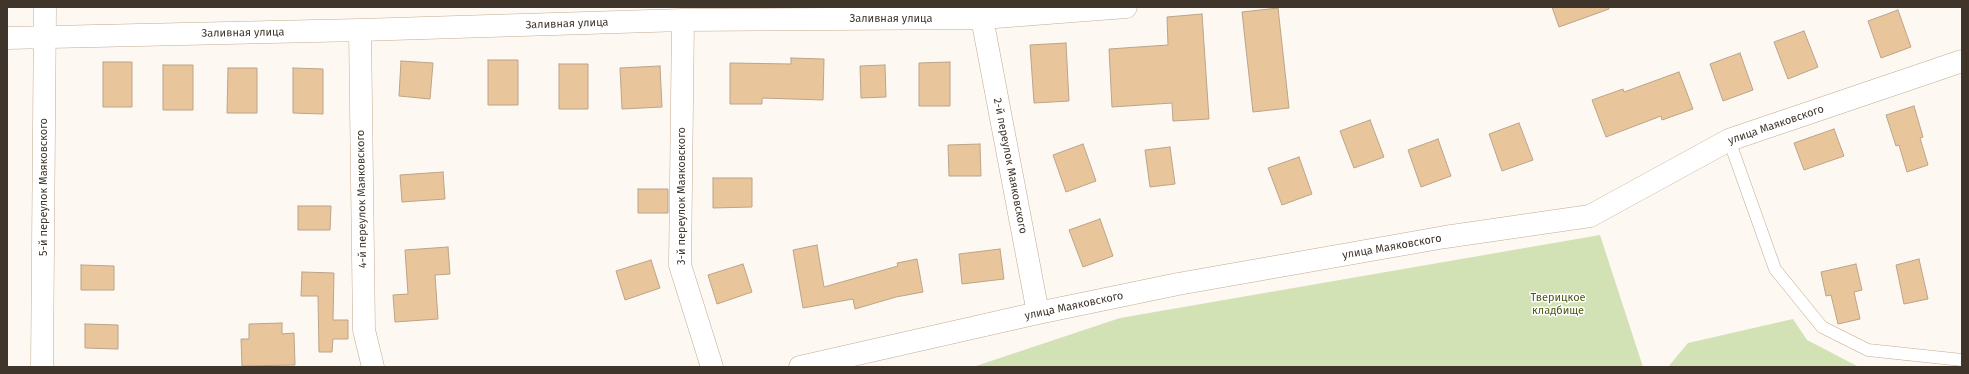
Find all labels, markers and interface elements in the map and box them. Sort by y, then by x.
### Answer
street label: Заливная улица [850,12,932,26]
street label: Заливная улица [525,16,609,32]
street label: Заливная улица [201,26,285,40]
street label: 2-й переулок Маяковского [990,97,1030,235]
street label: улица Маяковского [1726,102,1826,148]
street label: 5-й переулок Маяковского [37,118,51,256]
street label: 3-й переулок Маяковского [675,127,689,265]
street label: 4-й переулок Маяковского [354,130,370,268]
street label: улица Маяковского [1341,232,1443,262]
street label: улица Маяковского [1023,289,1125,323]
park label: Тверицкое кладбище [1530,291,1586,317]

